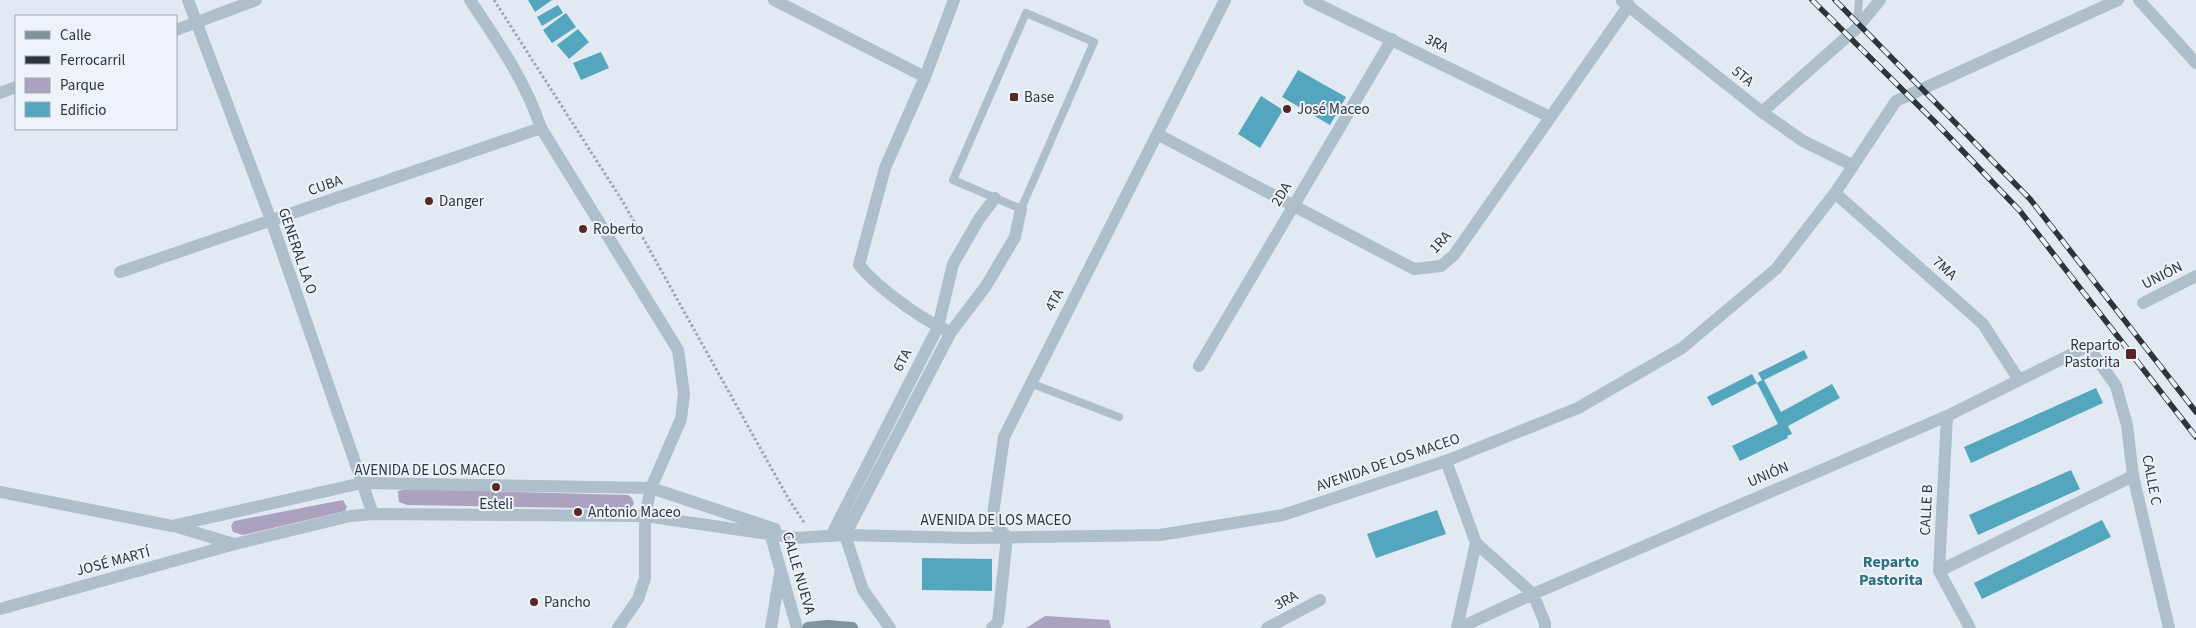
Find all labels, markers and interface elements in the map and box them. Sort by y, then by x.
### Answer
legend [15,15,178,130]
text: Calle [60,25,91,46]
street label: 3RA [1421,29,1453,59]
text: Ferrocarril [60,50,125,71]
street label: 5TA [1727,61,1759,92]
text: Parque [60,75,104,96]
place label: Base [1024,87,1054,108]
marker: Base [1008,91,1020,103]
place label: José Maceo [1297,99,1370,120]
text: Edificio [60,100,107,121]
marker: José Maceo [1281,103,1293,115]
street label: CUBA [305,170,346,201]
street label: 2DA [1266,178,1297,210]
place label: Danger [439,191,485,212]
marker: Danger [423,195,435,207]
street label: GENERAL LA O [273,205,322,297]
place label: Roberto [593,219,643,240]
marker: Roberto [577,223,589,235]
street label: 1RA [1424,226,1457,258]
street label: 7MA [1928,252,1962,286]
street label: UNIÓN [2138,256,2186,295]
street label: 4TA [1040,284,1069,315]
place label: Reparto Pastorita [2064,335,2120,373]
street label: 6TA [888,344,917,375]
marker: Reparto Pastorita [2124,347,2138,361]
street label: AVENIDA DE LOS MACEO [1313,428,1463,497]
street label: CALLE C [2136,453,2167,507]
street label: UNIÓN [1744,456,1792,493]
street label: AVENIDA DE LOS MACEO [355,460,505,481]
marker: Esteli [490,481,502,493]
street label: CALLE B [1915,484,1938,536]
place label: Esteli [479,494,513,515]
place label: Antonio Maceo [588,502,681,523]
marker: Antonio Maceo [572,506,584,518]
street label: AVENIDA DE LOS MACEO [921,510,1071,531]
street label: CALLE NUEVA [777,529,821,618]
street label: JOSÉ MARTÍ [74,541,153,581]
district label: Reparto Pastorita [1859,551,1923,591]
street label: 3RA [1271,585,1303,615]
place label: Pancho [544,592,591,613]
marker: Pancho [528,596,540,608]

